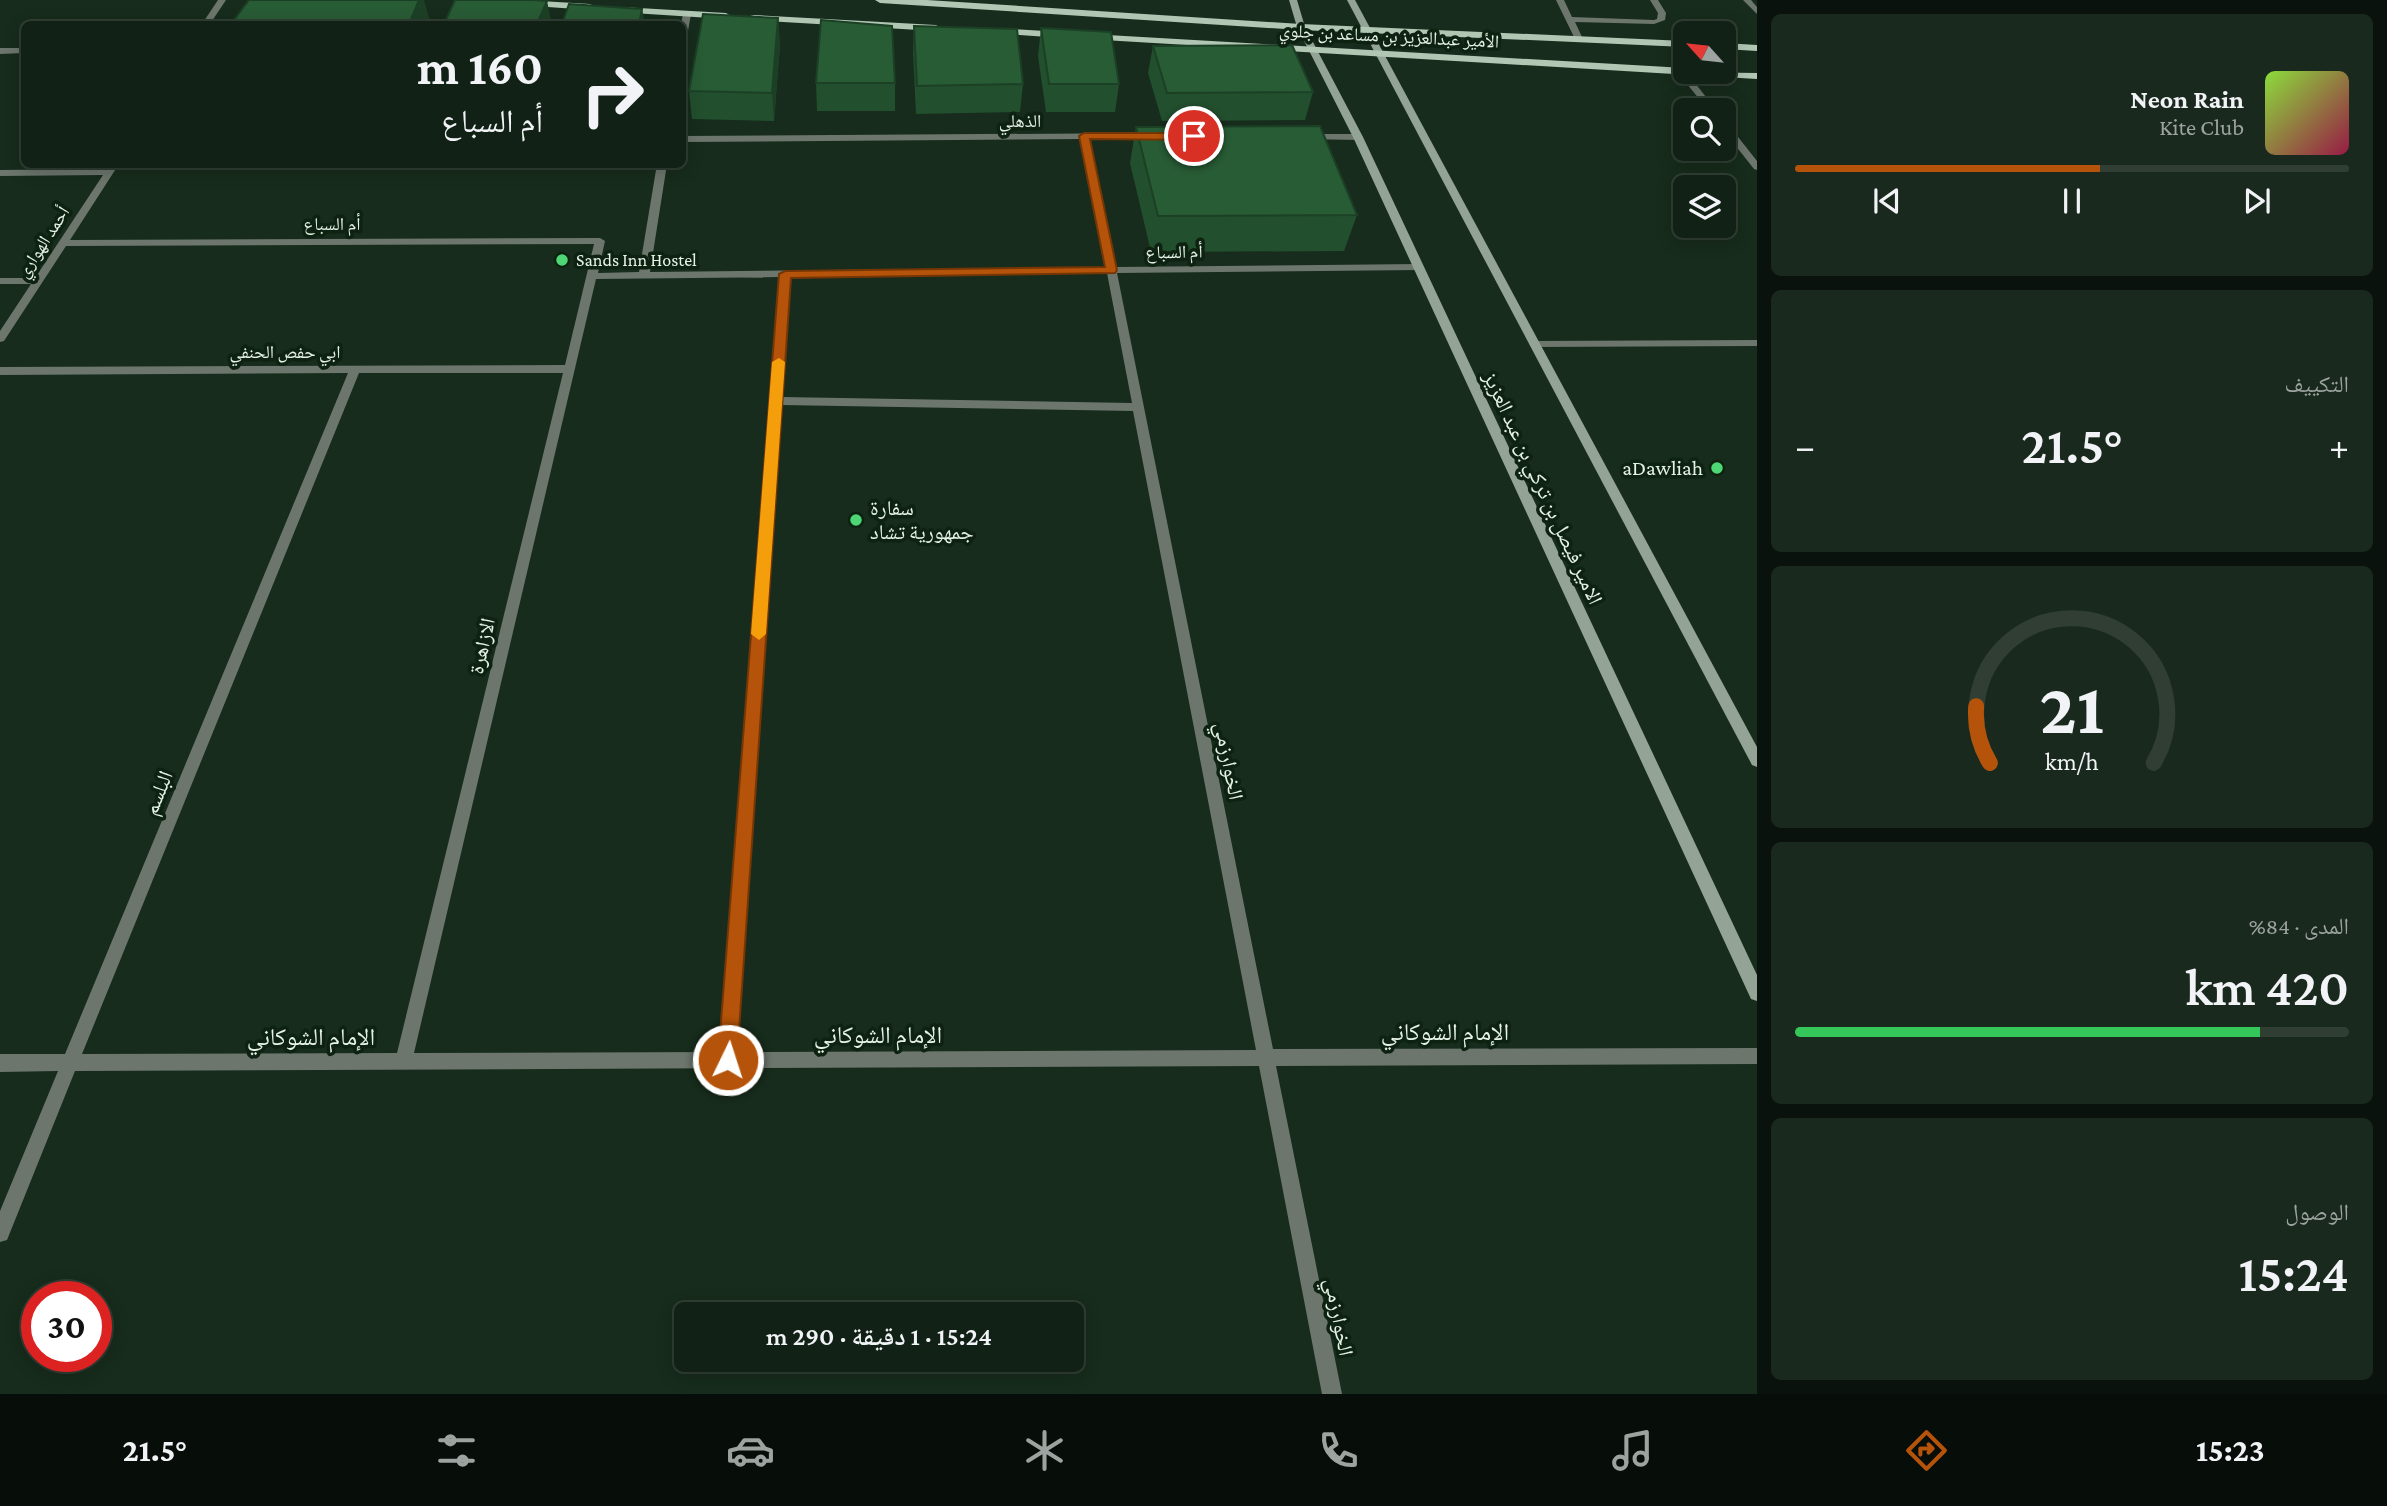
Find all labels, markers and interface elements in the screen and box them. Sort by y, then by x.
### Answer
street label: الأمير عبدالعزيز بن مساعد بن جلوي [1278,20,1500,56]
north arrow [1673,21,1736,84]
map controls [1673,21,1736,238]
text: 160 m [417,40,543,95]
icon: right [567,49,658,140]
text: Neon Rain [2130,85,2244,114]
button: search [1673,98,1736,161]
text: أم السباع [441,103,543,139]
pin [1164,106,1224,166]
street label: الذهلي [999,111,1041,136]
text: Kite Club [2159,114,2244,140]
icon: arrive [1175,117,1213,155]
button: layers [1673,175,1736,238]
icon: previous [1868,182,1906,220]
icon: pause [2053,182,2091,220]
icon: next [2238,182,2276,220]
street label: أحمد الهواري [12,202,77,284]
street label: أم السباع [303,213,361,236]
street label: أم السباع [1145,241,1203,264]
place label: Sands Inn Hostel [576,250,697,270]
marker: Sands Inn Hostel [554,252,570,268]
street label: ابي حفص الحنفي [229,342,341,367]
street label: الامير فيصل بن تركي بن عبد العزيز [1474,367,1608,610]
text: التكييف [2284,371,2349,397]
text: 21.5° [2021,416,2123,474]
text: − [1795,425,1815,467]
text: + [2329,425,2349,467]
place label: aDawliah [1622,456,1703,480]
marker: aDawliah [1709,460,1725,476]
place label: سفارة جمهورية تشاد [870,496,974,544]
marker: سفارة جمهورية تشاد [848,512,864,528]
street label: الازاهرة [464,616,500,676]
text: 21 [2040,668,2104,749]
street label: الخوارزمي [1205,720,1248,803]
text: km/h [2045,748,2099,775]
street label: البلسم [138,767,180,819]
text: المدى · 84% [2249,913,2349,939]
text: 420 km [2185,958,2349,1016]
street label: الإمام الشوكاني [1381,1018,1509,1051]
street label: الإمام الشوكاني [814,1021,942,1054]
street label: الإمام الشوكاني [247,1023,375,1056]
position arrow [691,1023,765,1097]
text: الوصول [2285,1199,2349,1225]
text: 15:24 [2239,1244,2349,1302]
street label: الخوارزمي [1315,1276,1358,1359]
speed limit sign: 30 [21,1281,112,1372]
text: 15:24 · 1 دقيقة · 290 m [766,1322,992,1351]
icon: filters [432,1426,481,1475]
icon: car [726,1426,775,1475]
icon: climate [1020,1426,1069,1475]
icon: phone [1314,1426,1363,1475]
icon: music [1608,1426,1657,1475]
icon: directions [1902,1426,1951,1475]
text: 21.5° [123,1432,187,1468]
text: 15:23 [2196,1432,2265,1468]

